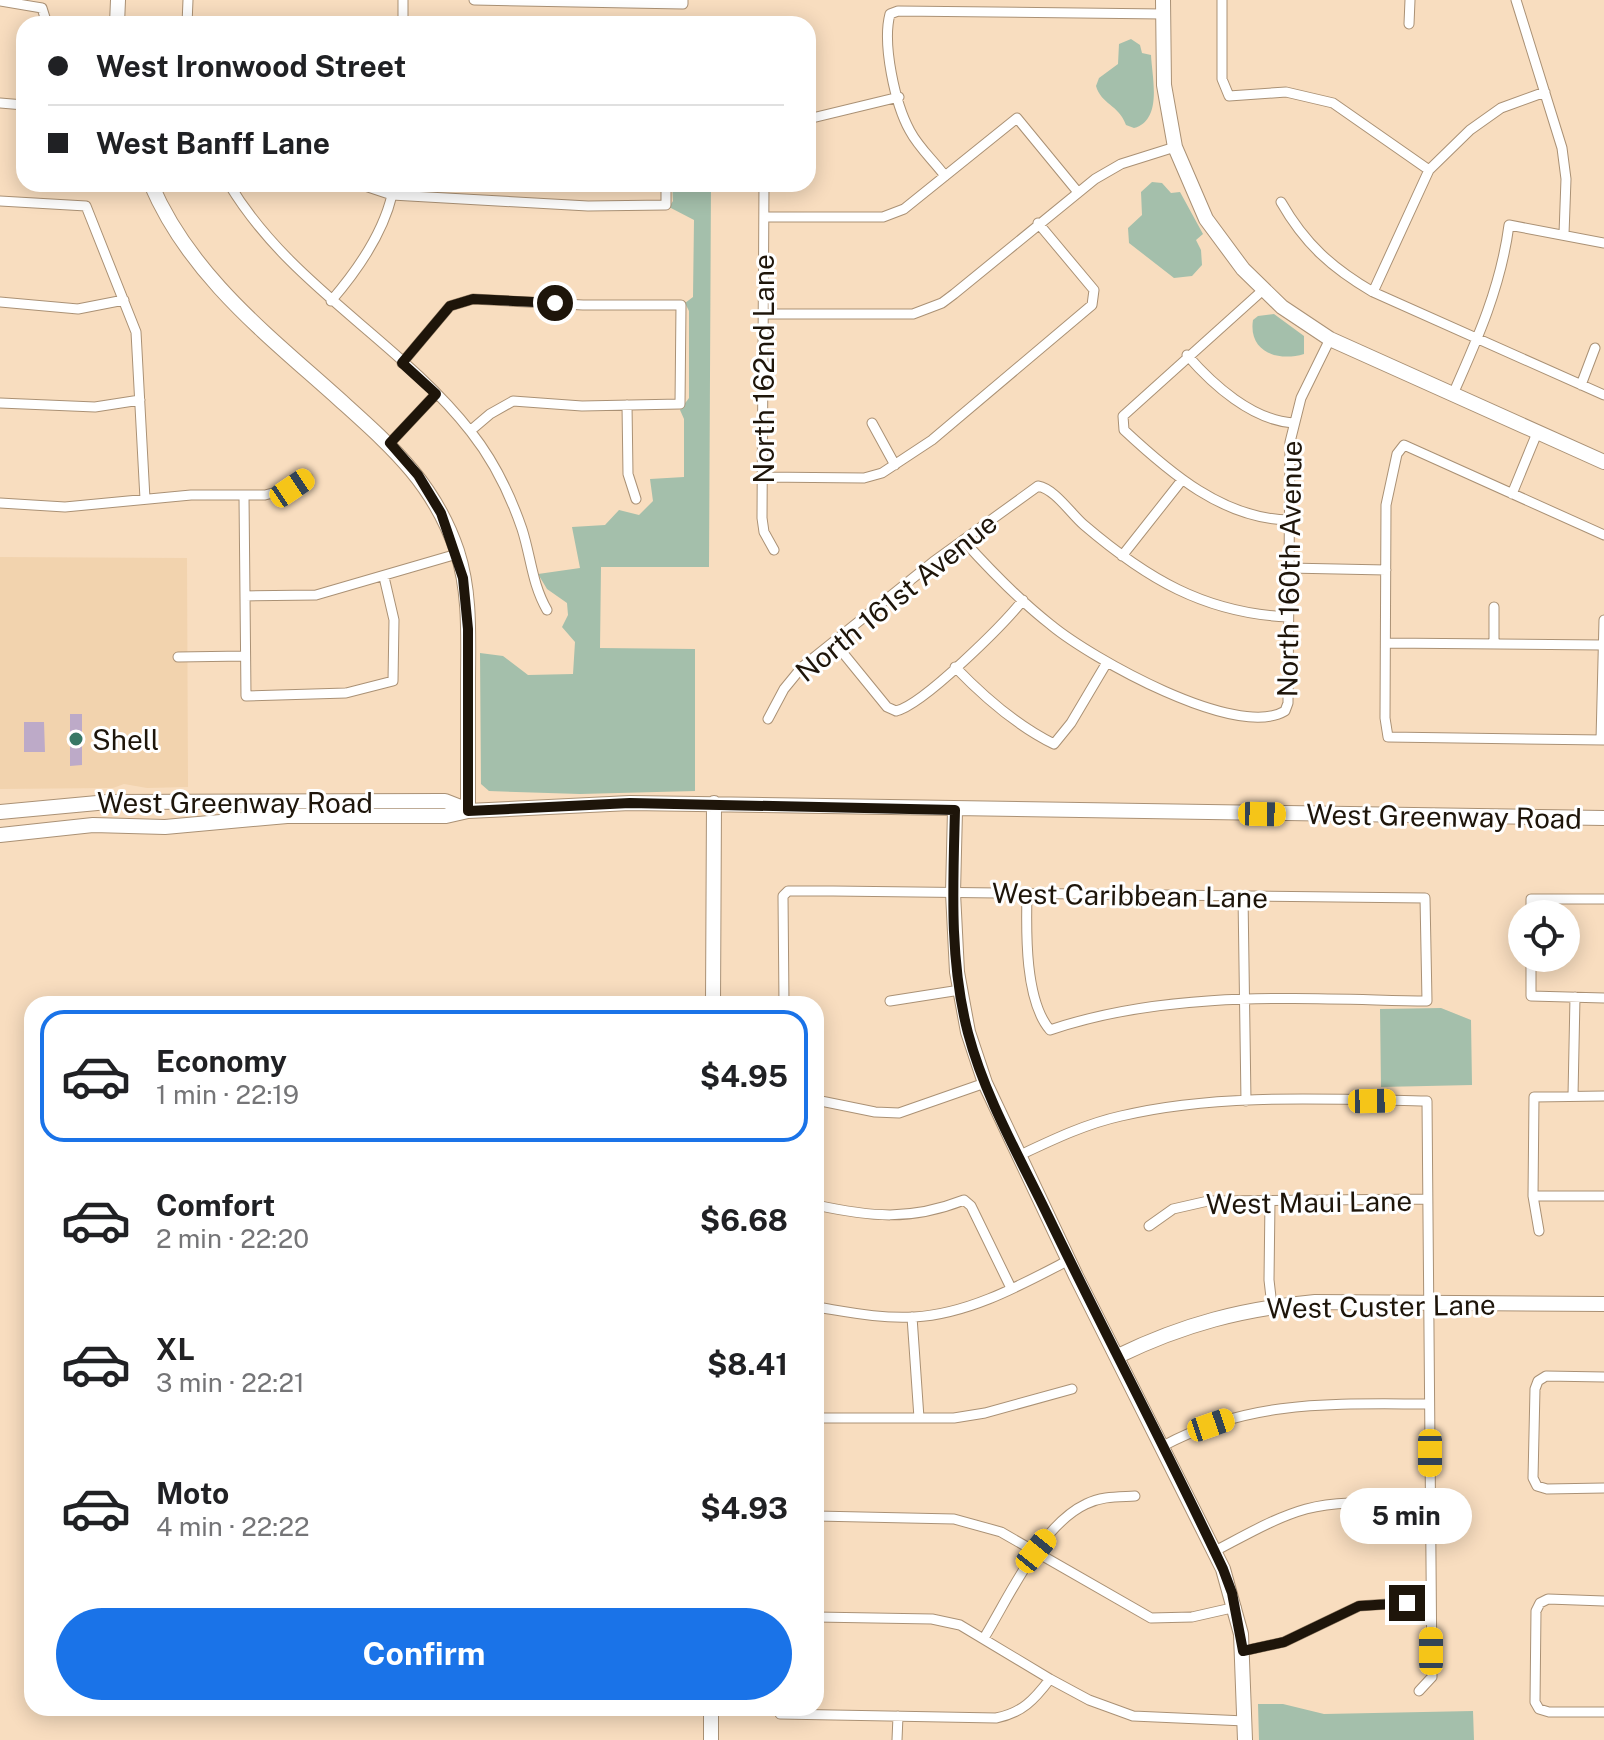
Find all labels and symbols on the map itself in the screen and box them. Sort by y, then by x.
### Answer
street label: North 162nd Lane [747,254,780,484]
route start [537,285,573,321]
street label: North 160th Avenue [1270,440,1308,698]
car [265,465,319,511]
street label: North 161st Avenue [789,506,1003,688]
place label: Shell [92,723,159,756]
marker: Shell [67,730,85,748]
street label: West Greenway Road [97,786,373,819]
street label: West Greenway Road [1306,797,1582,835]
car [1238,802,1286,826]
street label: West Caribbean Lane [992,876,1268,914]
car [1348,1089,1396,1113]
street label: West Maui Lane [1206,1184,1412,1220]
street label: West Custer Lane [1266,1288,1496,1324]
car [1184,1406,1238,1444]
car [1418,1429,1442,1477]
callout: 5 min [1341,1487,1473,1543]
car [1012,1525,1060,1577]
route end [1389,1585,1425,1621]
car [1419,1627,1443,1675]

